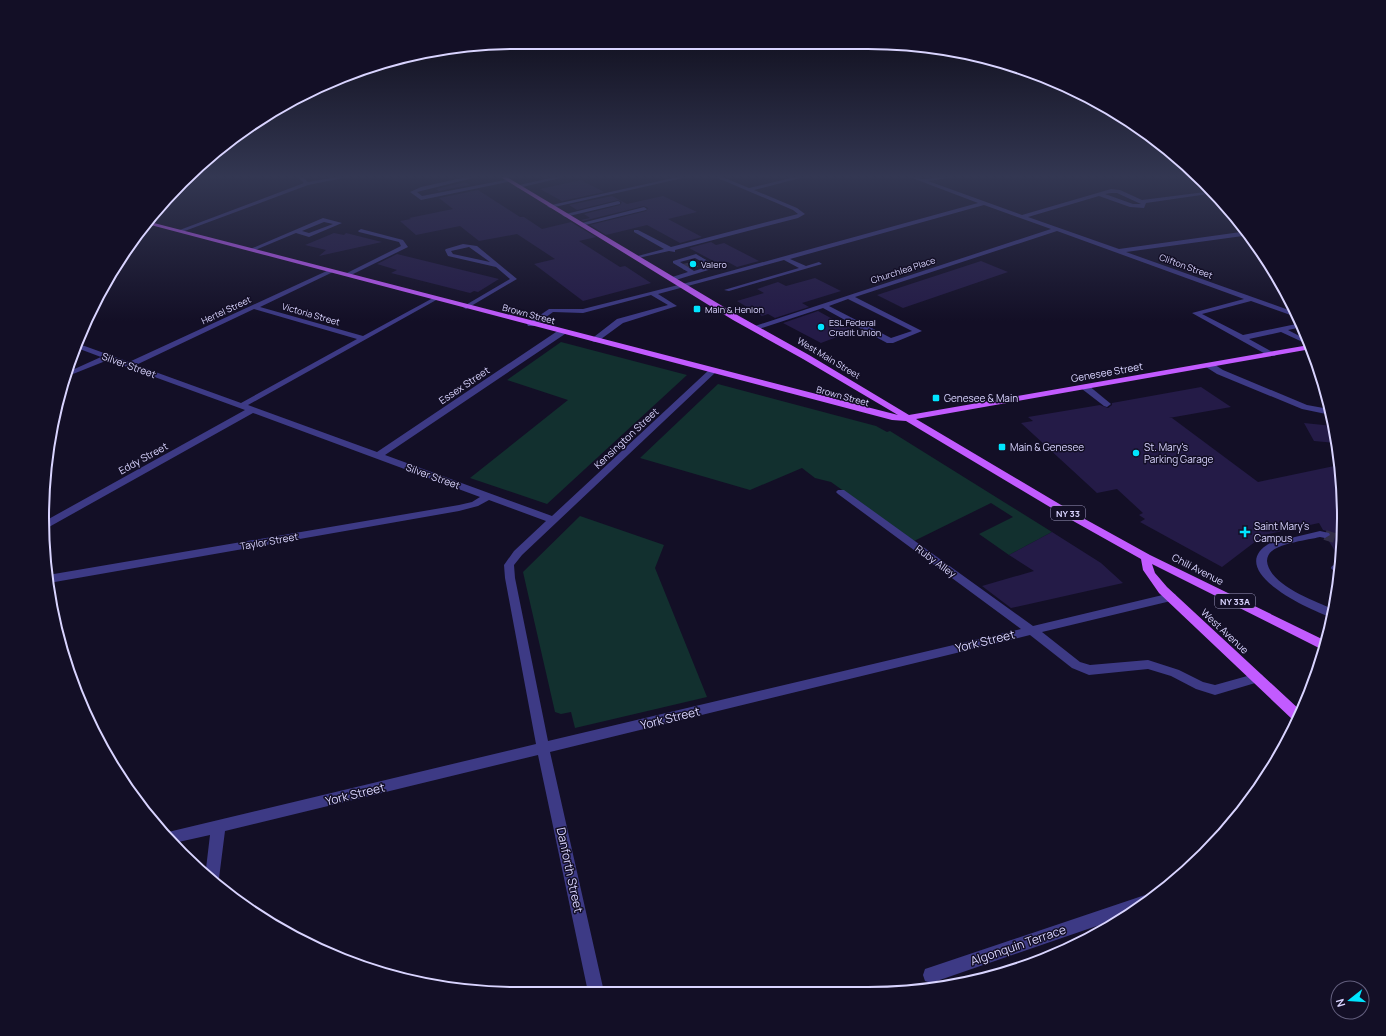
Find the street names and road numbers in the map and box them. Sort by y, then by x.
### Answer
street label: Clifton Street [1157,250,1215,282]
street label: Churchlea Place [869,253,937,287]
street label: Hertel Street [199,293,253,327]
street label: Victoria Street [281,300,342,329]
street label: Brown Street [501,301,557,327]
street label: West Main Street [795,334,863,382]
street label: Silver Street [100,349,158,381]
street label: Genesee Street [1070,359,1144,385]
street label: Essex Street [436,363,492,407]
street label: Brown Street [815,383,871,409]
street label: Kensington Street [591,404,661,472]
street label: Eddy Street [116,439,170,477]
street label: Silver Street [404,460,462,492]
road number: NY 33 [1051,506,1085,520]
street label: Taylor Street [239,529,299,553]
street label: Ruby Alley [913,541,960,581]
street label: Chili Avenue [1170,550,1226,588]
road number: NY 33A [1215,594,1255,608]
street label: West Avenue [1198,605,1252,657]
street label: York Street [953,625,1017,657]
street label: York Street [638,702,702,734]
street label: York Street [323,778,387,810]
street label: Danforth Street [553,826,587,914]
street label: Algonquin Terrace [968,921,1068,969]

